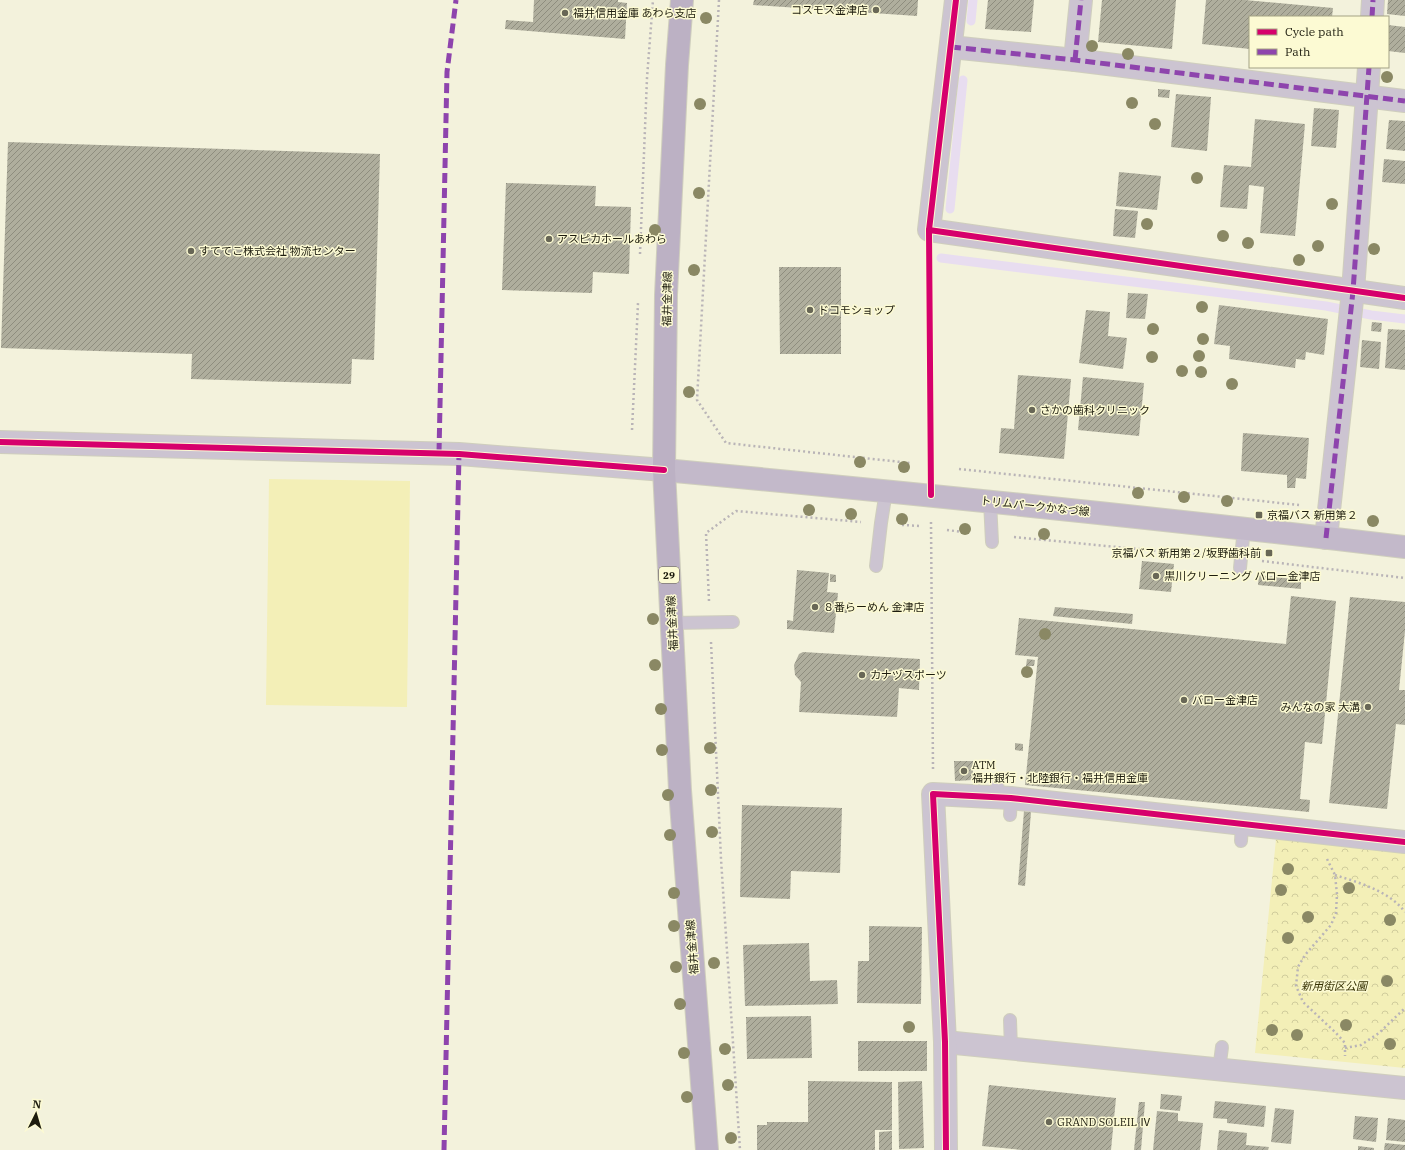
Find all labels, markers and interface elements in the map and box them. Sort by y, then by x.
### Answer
place label: コスモス金津店 [791,3,868,17]
marker: コスモス金津店 [871,5,881,15]
place label: 福井信用金庫 あわら支店 [573,6,697,20]
marker: 福井信用金庫 あわら支店 [560,8,570,18]
legend [1249,16,1389,68]
text: Cycle path [1285,24,1344,39]
text: Path [1285,44,1311,59]
place label: アスピカホールあわら [557,232,667,246]
marker: アスピカホールあわら [544,234,554,244]
place label: すててこ株式会社 物流センター [199,244,356,258]
marker: すててこ株式会社 物流センター [186,246,196,256]
street label: 福井金津線 [660,271,674,327]
place label: ドコモショップ [818,303,895,317]
marker: ドコモショップ [805,305,815,315]
place label: さかの歯科クリニック [1040,403,1150,417]
marker: さかの歯科クリニック [1027,405,1037,415]
street label: トリムパークかなづ線 [980,493,1090,519]
place label: 京福バス 新用第２ [1267,508,1358,522]
marker: 京福バス 新用第２ [1254,510,1264,520]
place label: 京福バス 新用第２/坂野歯科前 [1111,546,1261,560]
marker: 京福バス 新用第２/坂野歯科前 [1264,548,1274,558]
road number: 29 [659,567,679,583]
place label: 黒川クリーニング バロー金津店 [1164,569,1321,583]
marker: 黒川クリーニング バロー金津店 [1151,571,1161,581]
street label: 福井金津線 [664,595,680,651]
place label: ８番らーめん 金津店 [823,600,925,614]
marker: ８番らーめん 金津店 [810,602,820,612]
place label: カナヅスポーツ [870,668,947,682]
marker: カナヅスポーツ [857,670,867,680]
place label: バロー金津店 [1192,693,1258,707]
marker: バロー金津店 [1179,695,1189,705]
place label: みんなの家 大溝 [1280,700,1360,714]
marker: みんなの家 大溝 [1363,702,1373,712]
place label: ATM 福井銀行・北陸銀行・福井信用金庫 [972,758,1148,785]
marker: ATM 福井銀行・北陸銀行・福井信用金庫 [959,766,969,776]
street label: 福井金津線 [683,919,701,975]
park label: 新用街区公園 [1301,979,1369,993]
north arrow [16,1094,56,1134]
text: N [32,1097,42,1111]
place label: GRAND SOLEIL Ⅳ [1057,1115,1151,1129]
marker: GRAND SOLEIL Ⅳ [1044,1117,1054,1127]

